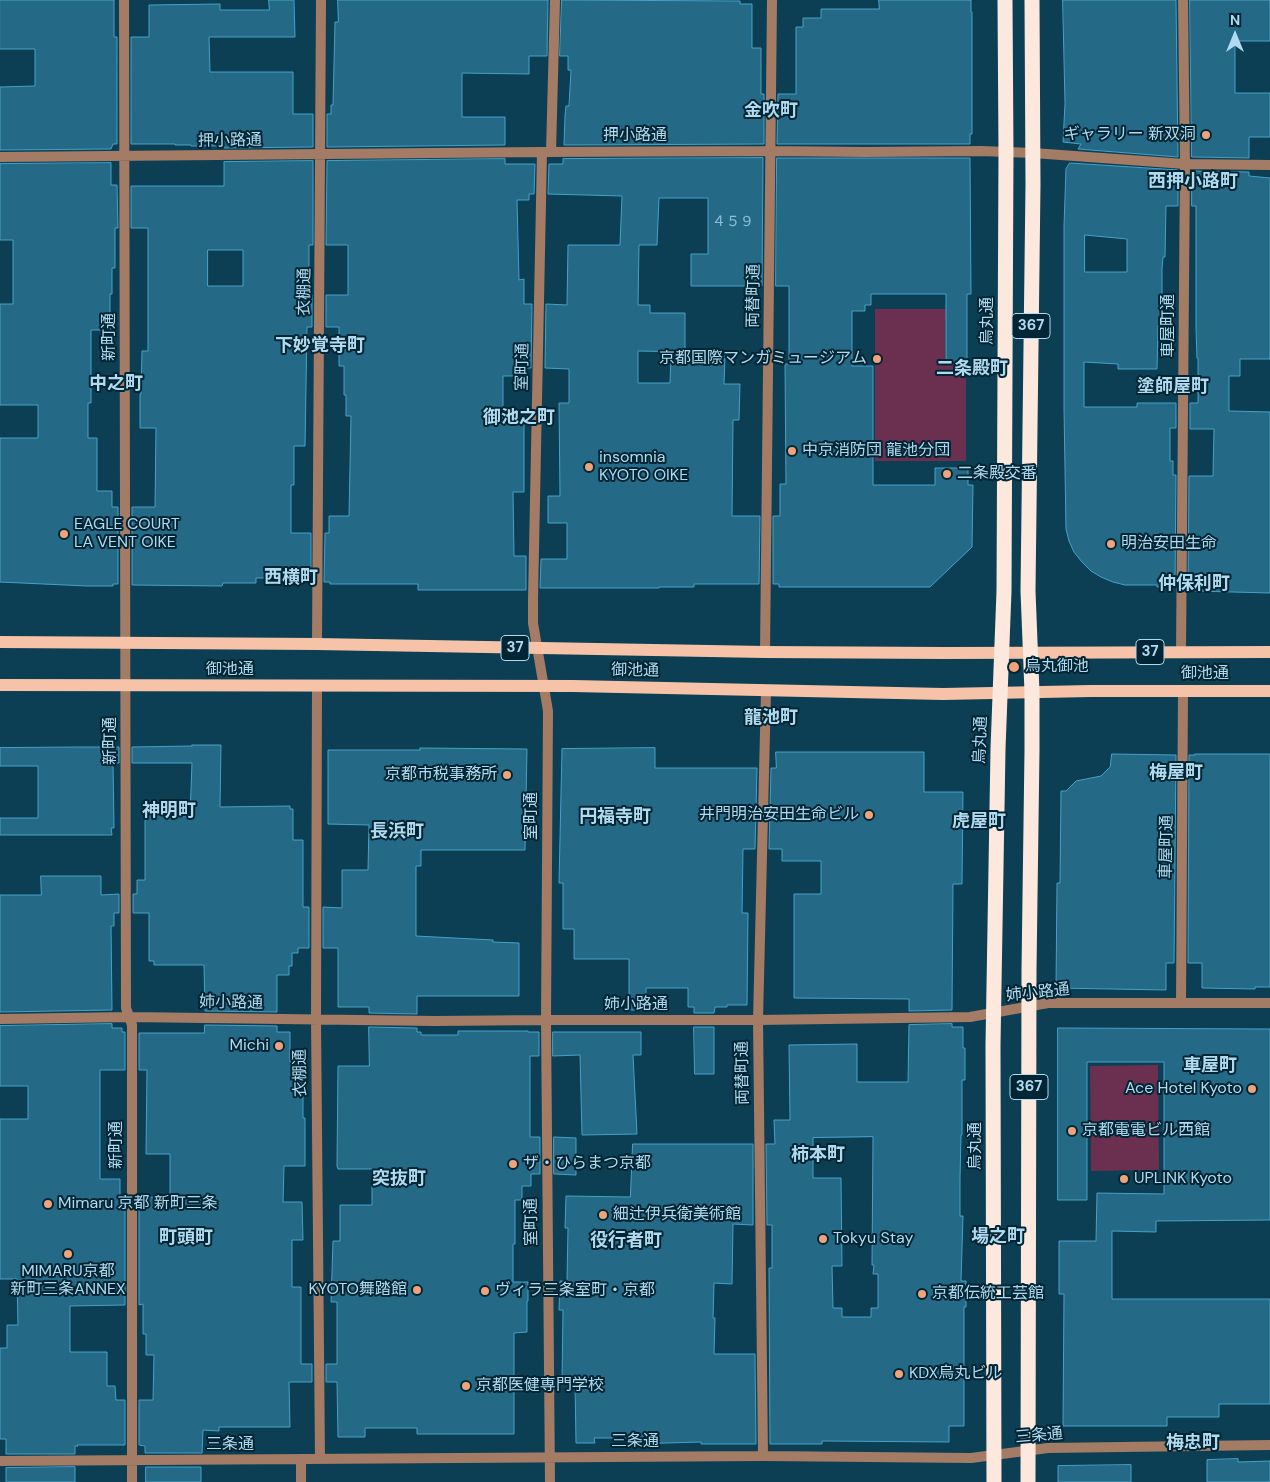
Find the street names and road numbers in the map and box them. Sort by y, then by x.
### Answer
street label: 押小路通 [603,126,667,146]
street label: 押小路通 [198,131,262,151]
street label: 両替町通 [744,264,764,328]
street label: 衣棚通 [295,268,315,316]
street label: 車屋町通 [1159,294,1179,358]
street label: 烏丸通 [978,297,998,345]
street label: 新町通 [100,313,120,361]
road number: 367 [1012,314,1050,338]
street label: 室町通 [513,343,533,391]
road number: 37 [501,636,529,660]
road number: 37 [1136,640,1164,664]
street label: 御池通 [206,660,254,680]
street label: 御池通 [611,661,659,681]
street label: 御池通 [1181,664,1229,684]
street label: 烏丸通 [971,716,991,764]
street label: 新町通 [101,717,121,765]
street label: 室町通 [522,792,542,840]
street label: 車屋町通 [1157,815,1177,879]
street label: 姉小路通 [1005,980,1071,1006]
street label: 姉小路通 [199,993,263,1013]
street label: 姉小路通 [604,995,668,1015]
street label: 両替町通 [733,1041,753,1105]
street label: 衣棚通 [291,1049,311,1097]
road number: 367 [1010,1074,1048,1100]
street label: 新町通 [107,1121,127,1169]
street label: 烏丸通 [966,1122,986,1170]
street label: 室町通 [522,1198,542,1246]
street label: 三条通 [1014,1424,1064,1448]
street label: 三条通 [611,1432,659,1452]
street label: 三条通 [206,1435,254,1455]

